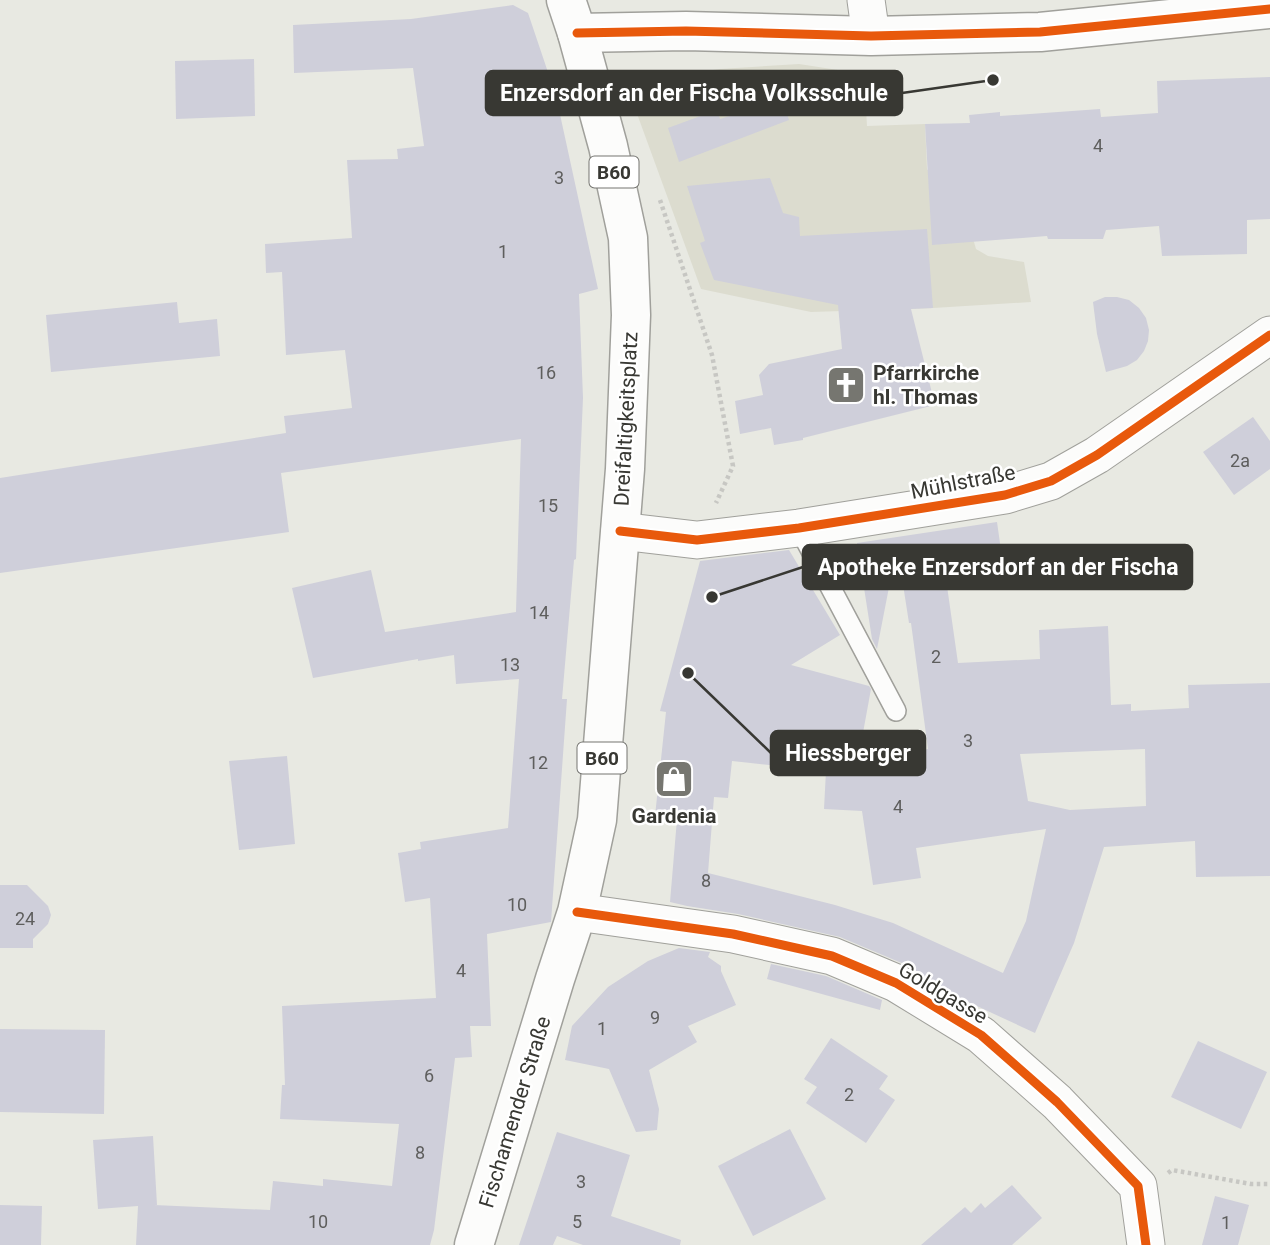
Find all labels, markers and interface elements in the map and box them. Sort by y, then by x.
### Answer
callout: Enzersdorf an der Fischa Volksschule [486,71,902,115]
text: Enzersdorf an der Fischa Volksschule [500,80,888,107]
house number: 4 [1093,135,1103,156]
road number: B60 [590,156,638,188]
house number: 3 [554,167,564,188]
house number: 1 [498,241,508,262]
street label: Dreifaltigkeitsplatz [609,331,643,507]
place label: Pfarrkirche hl. Thomas [873,361,979,409]
house number: 16 [536,362,556,383]
church icon: Pfarrkirche hl. Thomas [825,364,867,406]
house number: 2a [1230,450,1250,471]
street label: Mühlstraße [909,460,1017,504]
house number: 15 [538,495,558,516]
callout: Apotheke Enzersdorf an der Fischa [803,545,1192,589]
text: Apotheke Enzersdorf an der Fischa [818,554,1178,581]
house number: 14 [529,602,549,623]
house number: 2 [931,646,941,667]
house number: 13 [500,654,520,675]
house number: 3 [963,730,973,751]
callout: Hiessberger [771,731,925,775]
text: Hiessberger [785,740,912,767]
road number: B60 [578,743,626,774]
house number: 12 [528,752,548,773]
shop icon: Gardenia [653,758,695,800]
house number: 4 [893,796,903,817]
place label: Gardenia [632,804,716,828]
house number: 8 [701,870,711,891]
house number: 10 [507,894,527,915]
house number: 24 [15,908,35,929]
street label: Goldgasse [894,957,992,1029]
house number: 4 [456,960,466,981]
house number: 9 [650,1007,660,1028]
street label: Fischamender Straße [474,1013,556,1211]
house number: 1 [597,1018,607,1039]
house number: 6 [424,1065,434,1086]
house number: 2 [844,1084,854,1105]
house number: 8 [415,1142,425,1163]
house number: 3 [576,1171,586,1192]
house number: 10 [308,1211,328,1232]
house number: 5 [572,1211,582,1232]
house number: 1 [1221,1212,1231,1233]

